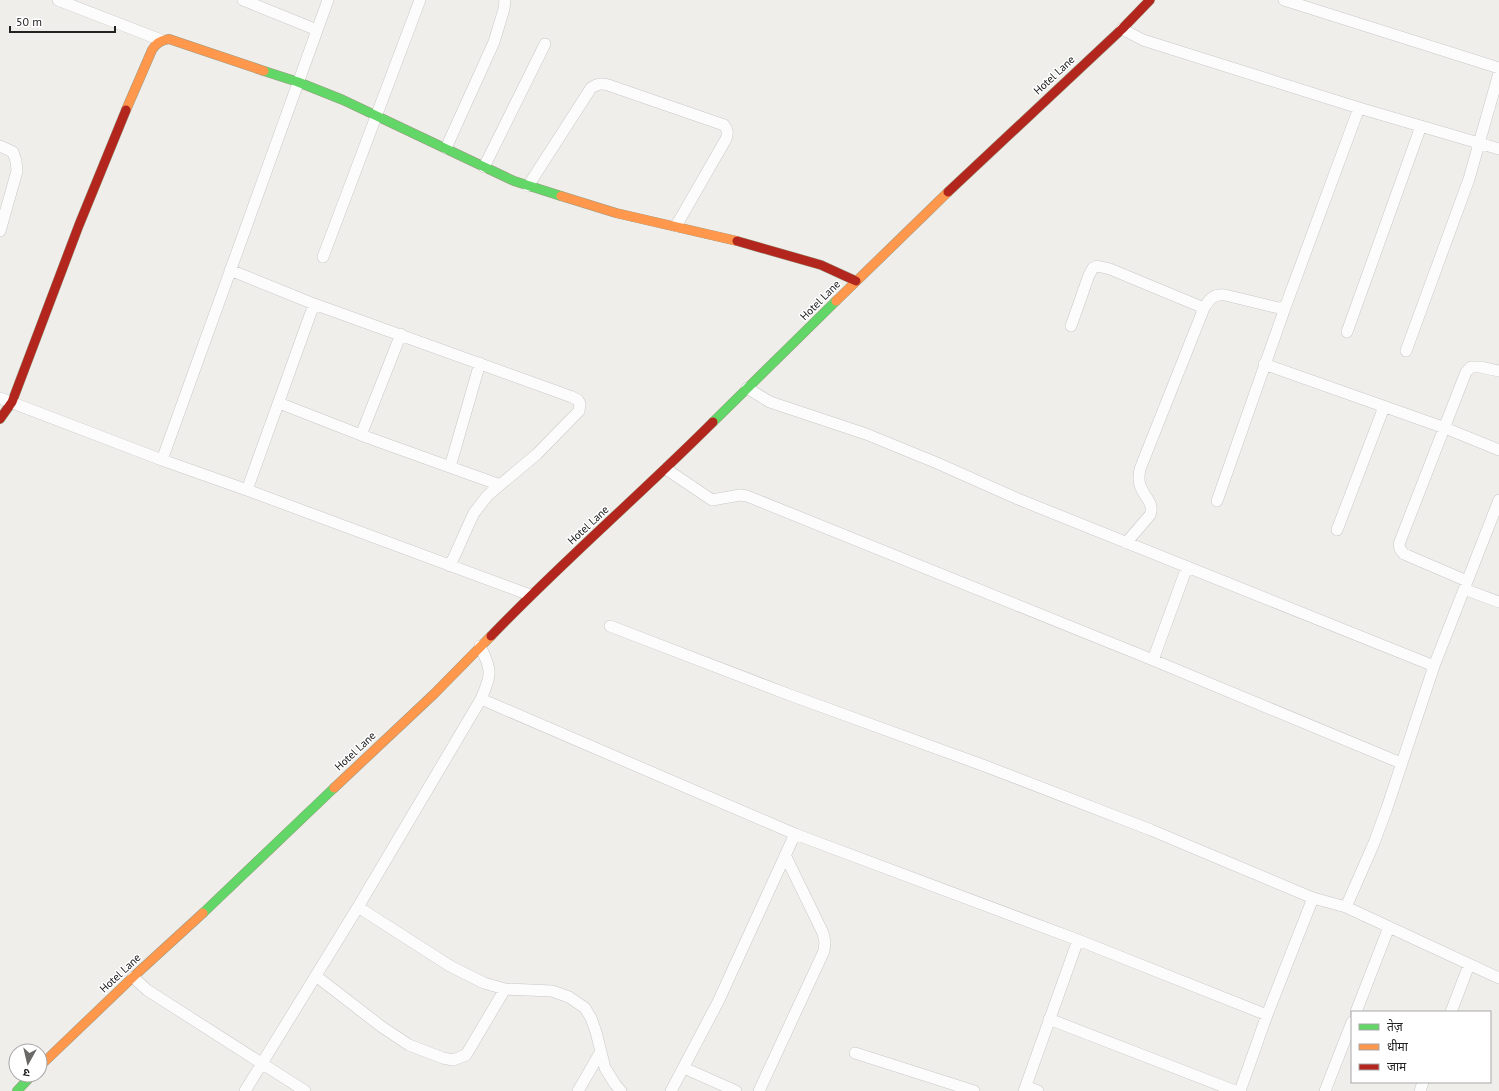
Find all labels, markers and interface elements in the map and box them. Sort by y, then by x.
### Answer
scale bar [10,8,115,34]
text: 50 m [16,14,42,29]
street label: Hotel Lane [1031,52,1078,98]
street label: Hotel Lane [797,277,843,323]
street label: Hotel Lane [565,502,612,548]
street label: Hotel Lane [332,728,379,774]
street label: Hotel Lane [97,950,144,996]
legend [1351,1011,1491,1083]
text: तेज़ [1387,1019,1404,1034]
text: धीमा [1387,1039,1409,1054]
north arrow [8,1043,48,1083]
text: जाम [1387,1059,1407,1074]
text: उ [22,1065,31,1080]

